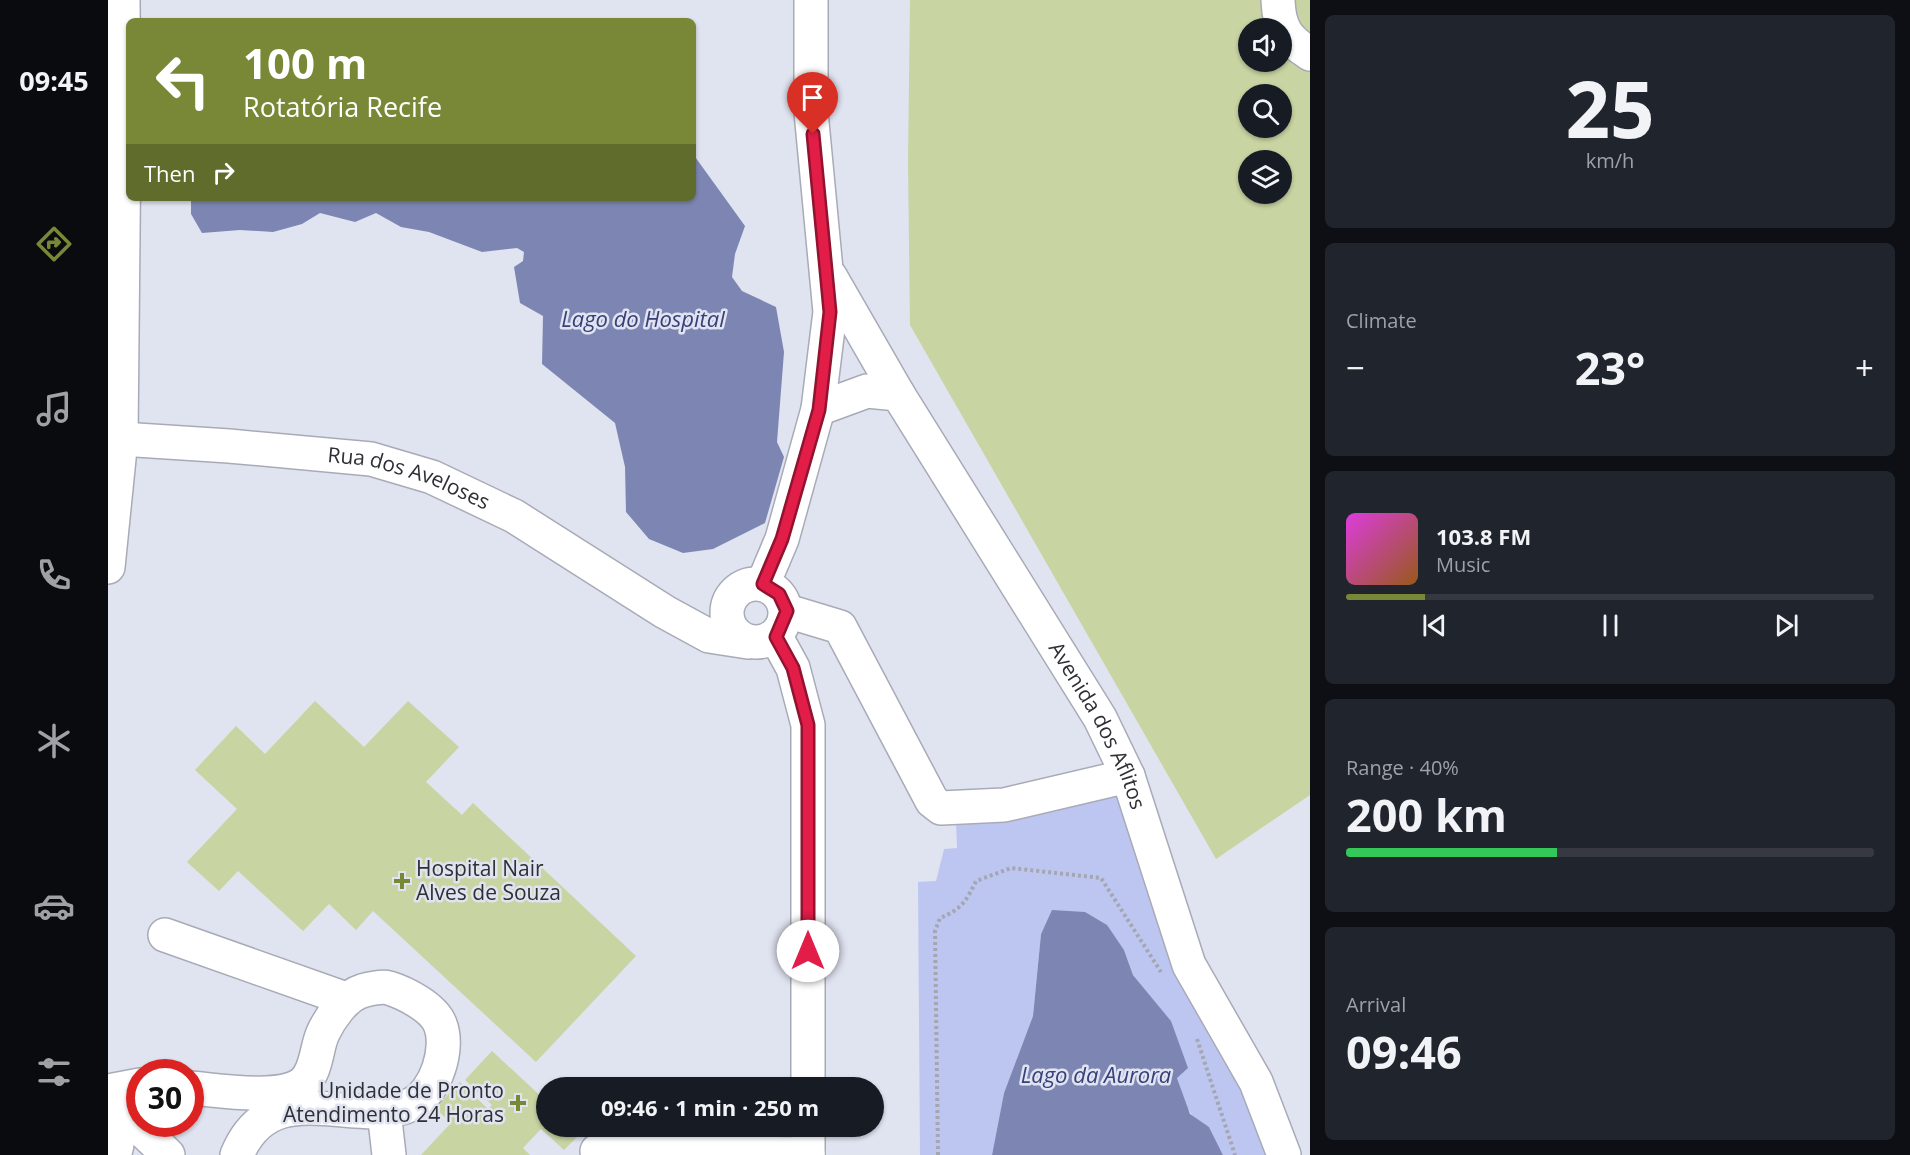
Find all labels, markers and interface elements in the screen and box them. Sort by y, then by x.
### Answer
map controls [1238,18,1292,204]
button: sound [1238,18,1292,72]
text: 100 m [243,34,367,91]
icon: left [144,42,222,120]
text: 25 [1565,55,1655,161]
text: 09:45 [19,62,89,99]
pin [787,72,838,134]
icon: arrive [796,81,829,114]
button: search [1238,84,1292,138]
text: Rotatória Recife [243,88,442,125]
text: km/h [1586,147,1634,174]
button: layers [1238,150,1292,204]
icon: right [207,156,240,189]
text: Then [144,158,195,188]
icon: directions [33,223,75,265]
water label: Lago do Hospital [561,303,725,333]
text: Climate [1346,307,1417,334]
text: 23° [1575,337,1645,398]
text: − [1346,345,1365,390]
text: + [1855,345,1874,390]
icon: music [33,388,75,430]
street label: Rua dos Aveloses [327,440,495,515]
text: 103.8 FM [1436,521,1531,551]
text: Music [1436,551,1490,578]
icon: phone [33,554,75,596]
icon: previous [1418,609,1451,642]
icon: pause [1594,609,1627,642]
icon: next [1770,609,1803,642]
street label: Avenida dos Aflitos [1043,636,1153,813]
icon: climate [33,720,75,762]
text: Range · 40% [1346,754,1459,781]
text: 200 km [1346,784,1507,845]
place label: Hospital Nair Alves de Souza [416,854,561,906]
marker: Hospital Nair Alves de Souza [393,872,411,890]
icon: car [33,885,75,927]
position arrow [776,919,840,983]
text: Arrival [1346,991,1406,1018]
text: 09:46 [1346,1021,1462,1082]
icon: filters [33,1051,75,1093]
speed limit sign: 30 [126,1059,204,1137]
water label: Lago da Aurora [1021,1059,1171,1089]
place label: Unidade de Pronto Atendimento 24 Horas [283,1076,504,1128]
text: 09:46 · 1 min · 250 m [601,1092,819,1122]
marker: Unidade de Pronto Atendimento 24 Horas [509,1094,527,1112]

